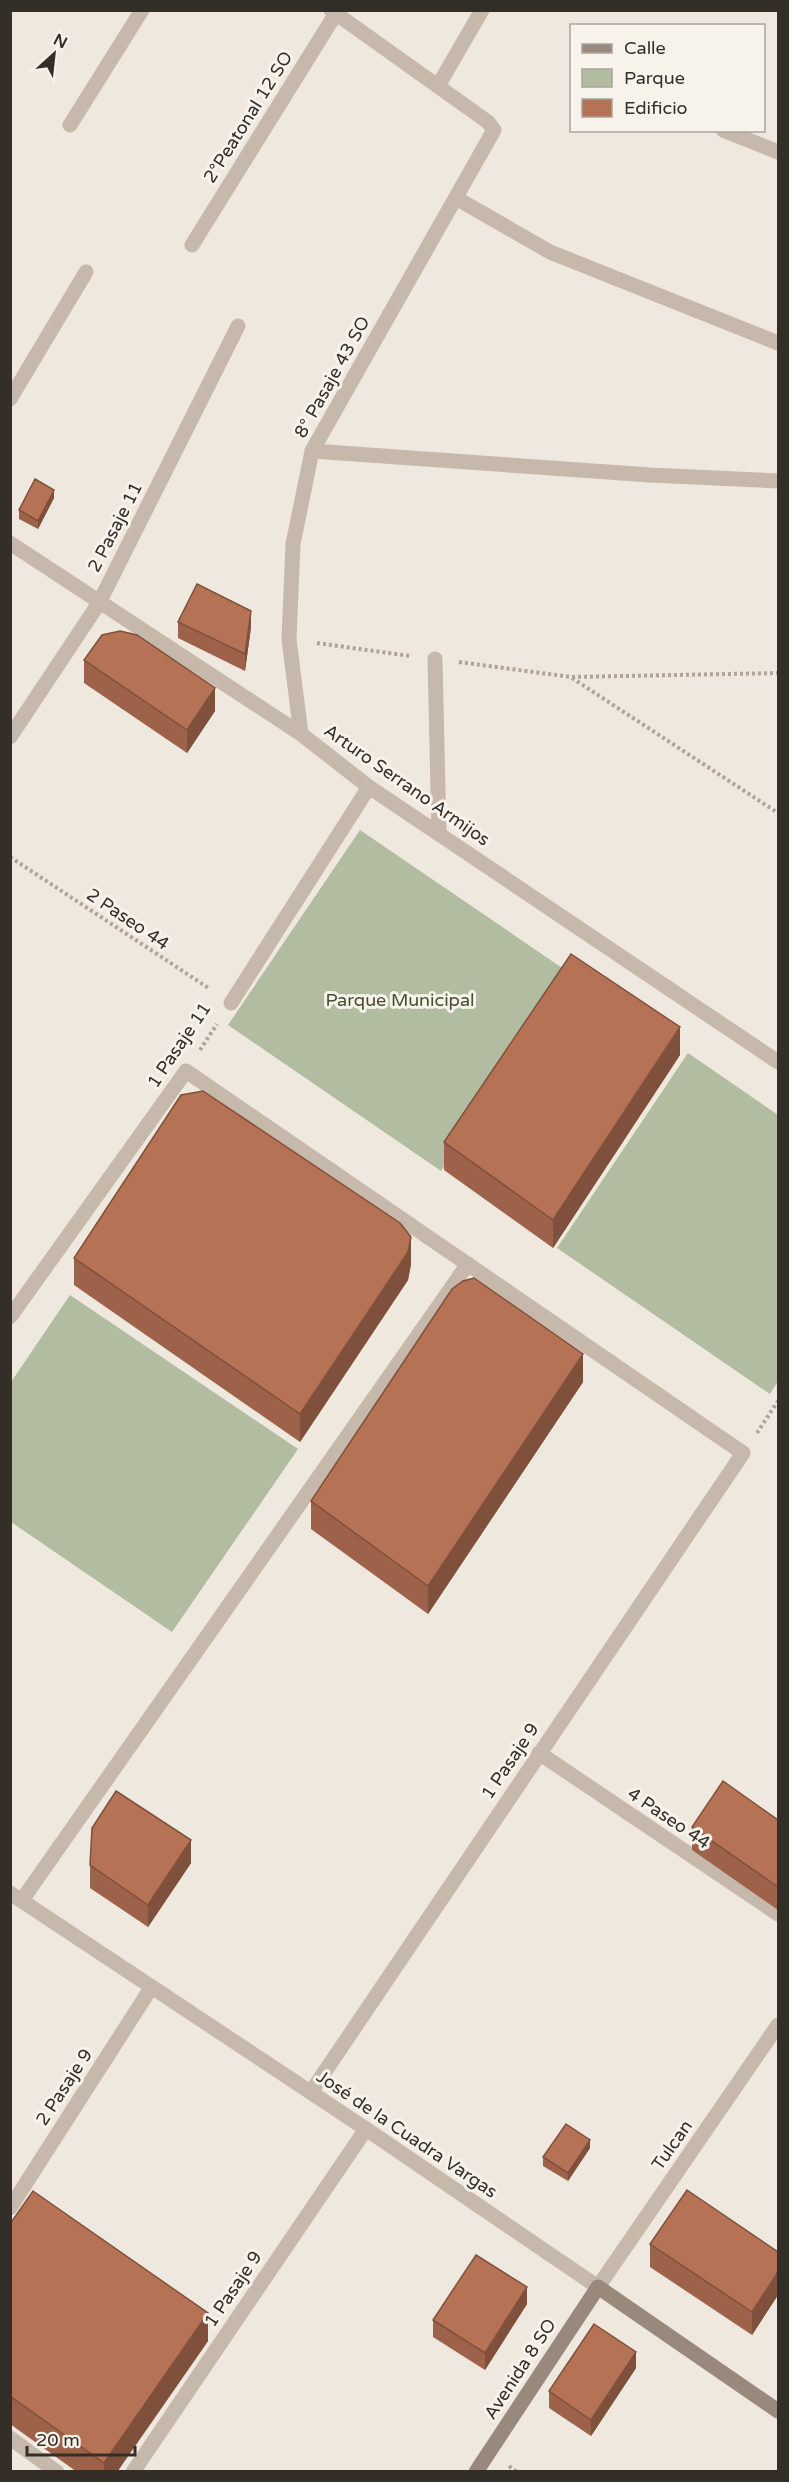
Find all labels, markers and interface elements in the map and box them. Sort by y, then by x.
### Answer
north arrow [24,24,84,84]
legend [570,24,765,132]
text: N [50,30,71,53]
text: Calle [624,37,666,59]
street label: 2°Peatonal 12 SO [199,47,297,187]
text: Parque [624,67,685,89]
text: Edificio [624,97,688,119]
street label: 8° Pasaje 43 SO [289,312,375,442]
street label: 2 Pasaje 11 [83,478,147,576]
street label: Arturo Serrano Armijos [320,719,494,851]
street label: 2 Paseo 44 [83,883,173,955]
park label: Parque Municipal [325,989,475,1011]
street label: 1 Pasaje 11 [142,998,216,1092]
street label: 1 Pasaje 9 [476,1719,544,1803]
street label: 4 Paseo 44 [624,1782,714,1854]
street label: 2 Pasaje 9 [31,2044,97,2130]
street label: José de la Cuadra Vargas [312,2065,502,2203]
street label: Tulcan [647,2116,697,2174]
street label: 1 Pasaje 9 [199,2247,267,2331]
street label: Avenida 8 SO [479,2315,561,2423]
scale bar [27,2419,135,2457]
text: 20 m [36,2429,80,2451]

